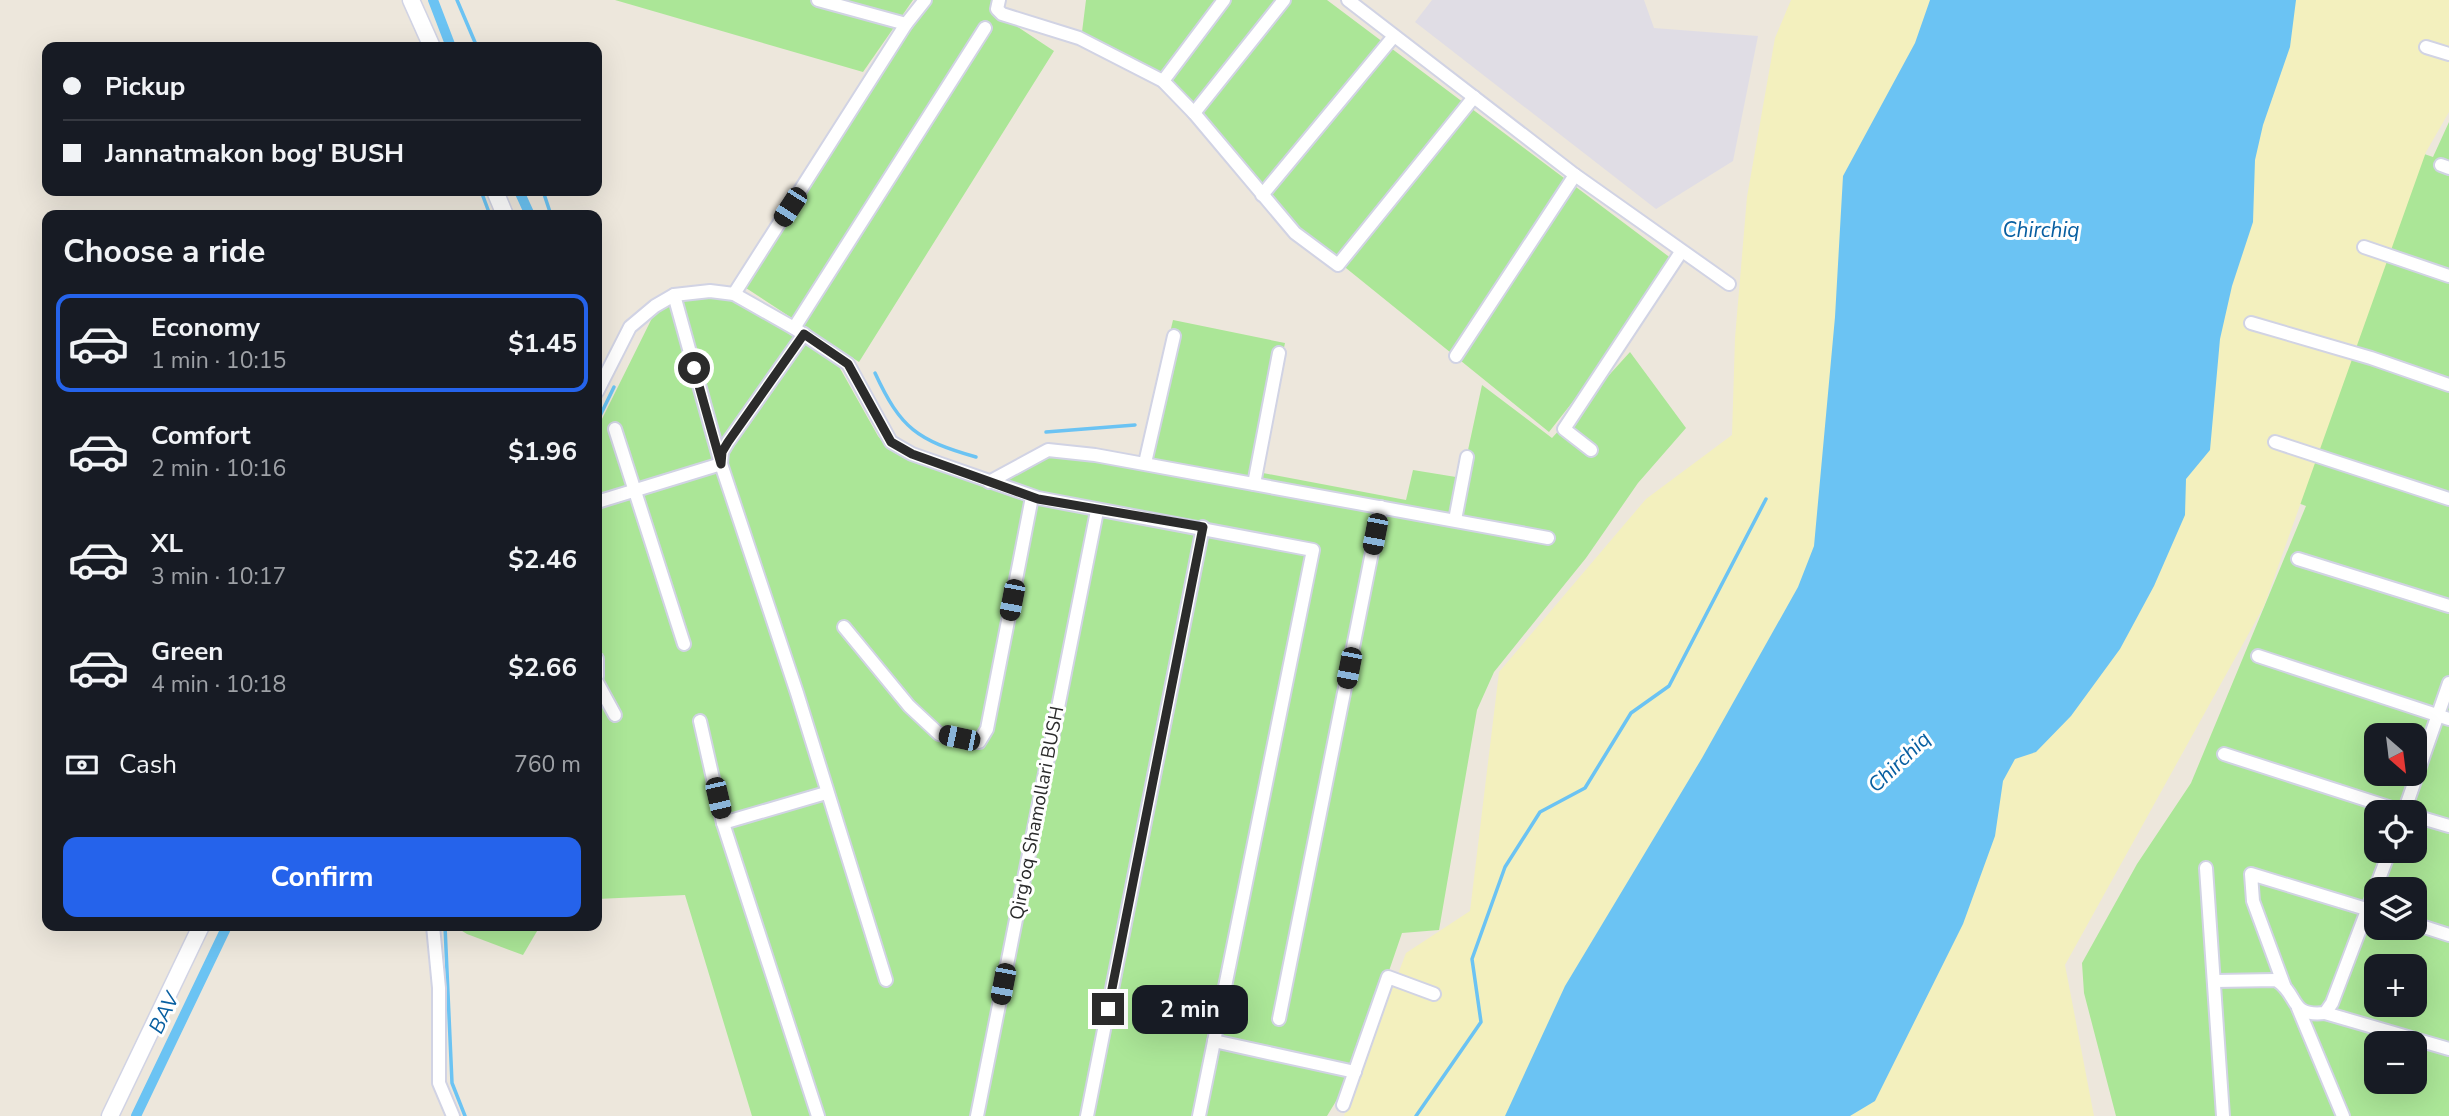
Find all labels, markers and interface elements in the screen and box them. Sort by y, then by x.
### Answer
text: Pickup [105,69,185,104]
text: Jannatmakon bog' BUSH [105,136,404,171]
car [770,184,811,230]
water label: Chirchiq [2002,216,2080,244]
text: Choose a ride [63,230,265,273]
text: Economy [151,310,260,345]
icon: car [67,312,130,375]
text: $1.45 [508,326,577,361]
text: 1 min · 10:15 [151,345,286,376]
route start [678,352,710,384]
text: Comfort [151,418,251,453]
icon: car [67,420,130,483]
text: $1.96 [508,434,577,469]
text: 2 min · 10:16 [151,453,286,484]
car [1361,511,1390,557]
text: XL [151,526,183,561]
icon: car [67,528,130,591]
text: $2.46 [508,542,577,577]
text: 3 min · 10:17 [151,561,286,592]
car [998,577,1027,623]
text: Green [151,634,224,669]
icon: car [67,636,130,699]
car [1335,645,1364,691]
text: $2.66 [508,650,577,685]
text: 4 min · 10:18 [151,669,286,700]
street label: Qirg'oq Shamollari BUSH [1004,704,1070,922]
car [937,723,982,753]
north arrow [2364,723,2427,786]
map controls [2364,723,2427,1094]
water label: Chirchiq [1862,725,1936,799]
icon: cash [63,746,101,784]
text: Cash [119,747,177,782]
text: 760 m [514,749,581,780]
car [704,775,733,821]
button: locate [2364,800,2427,863]
button: Confirm [63,837,581,917]
button: layers [2364,877,2427,940]
button: + [2364,954,2427,1017]
car [989,961,1018,1007]
callout: 2 min [1132,984,1248,1034]
water label: BAV [142,985,187,1038]
route end [1092,993,1124,1025]
text: 2 min [1160,994,1220,1025]
button: − [2364,1031,2427,1094]

